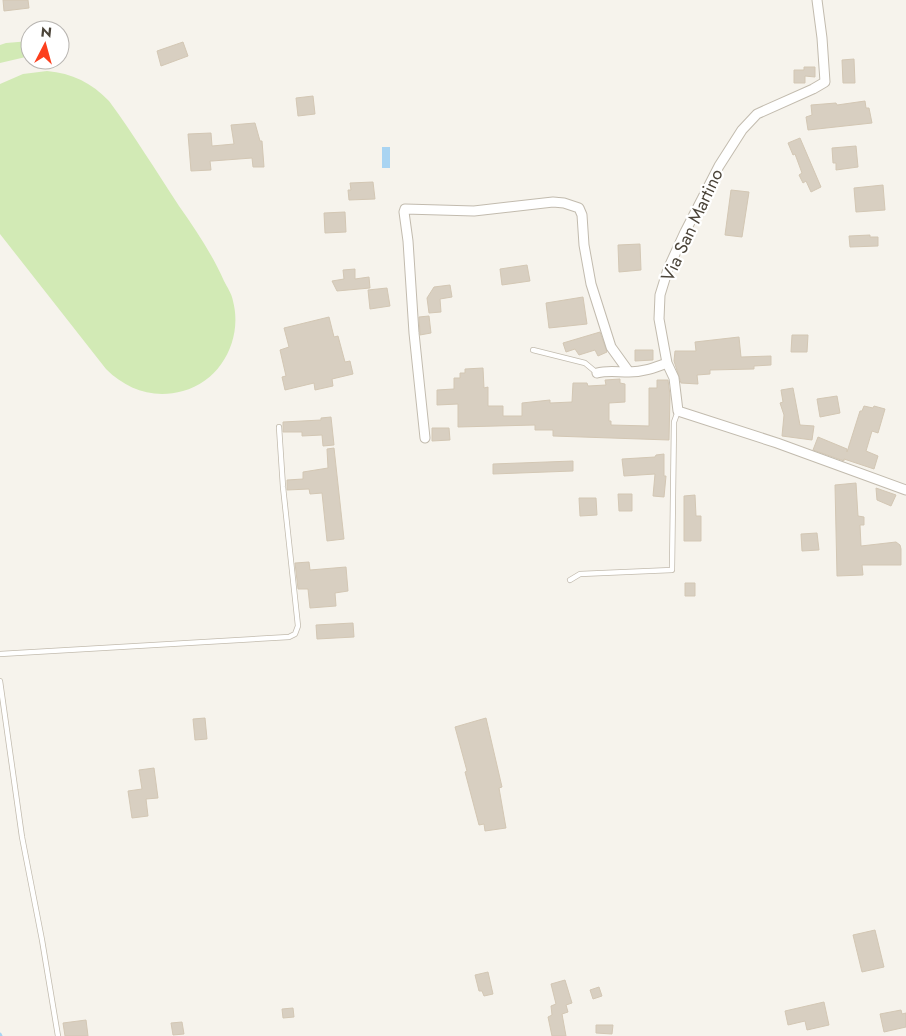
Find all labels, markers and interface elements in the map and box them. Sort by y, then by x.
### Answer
north arrow [20,20,70,70]
text: N [40,22,53,43]
street label: Via San Martino [655,164,730,286]

